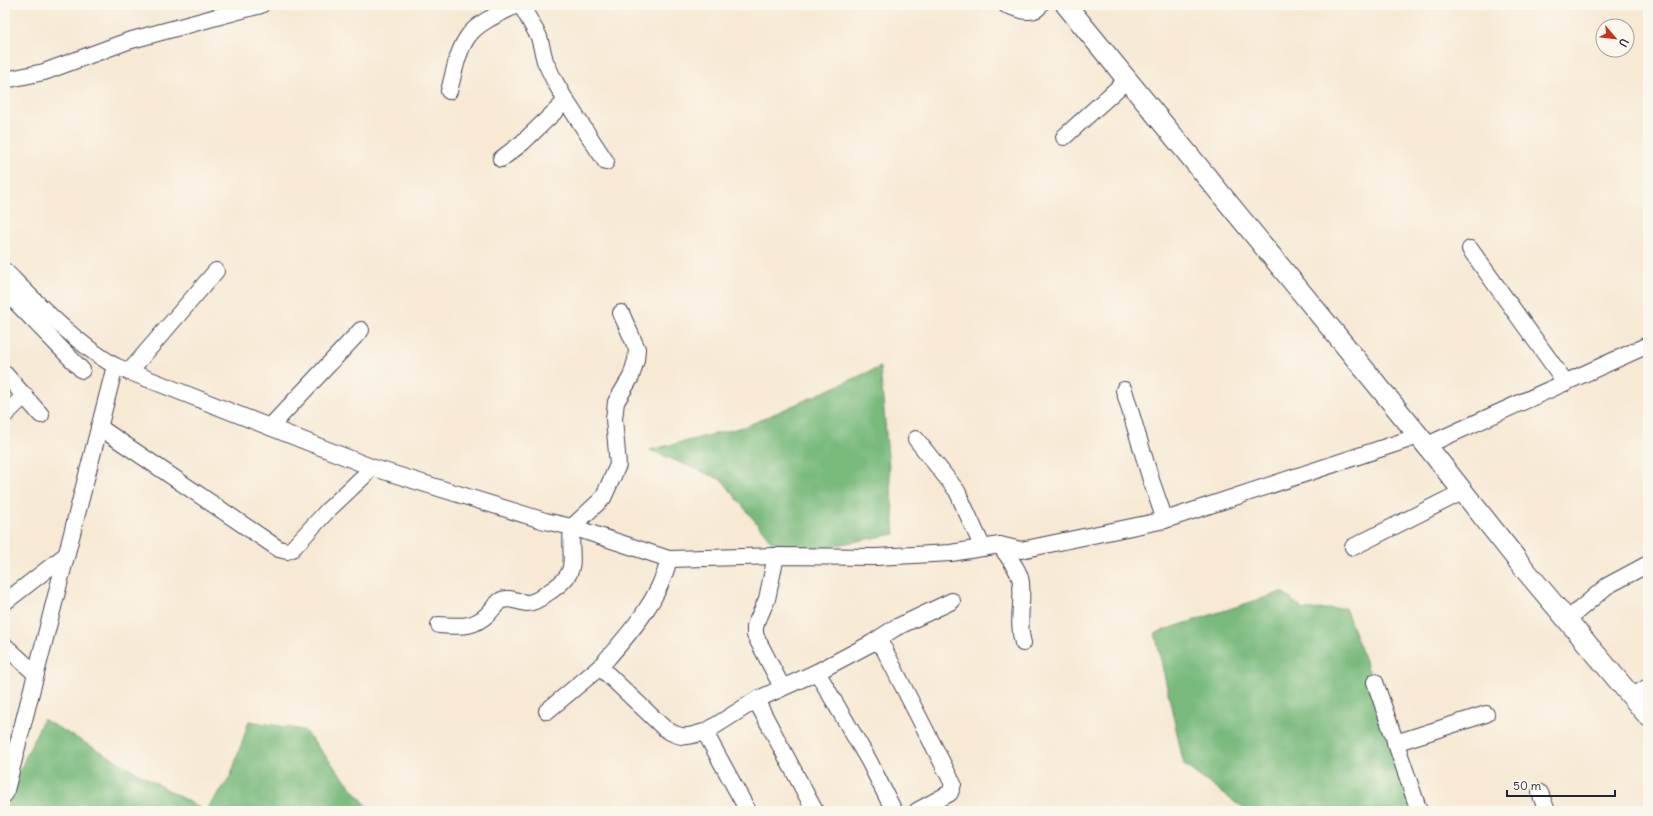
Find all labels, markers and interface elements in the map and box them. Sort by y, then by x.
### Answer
north arrow [1595,18,1635,58]
text: U [1616,36,1632,49]
scale bar [1507,772,1615,798]
text: 50 m [1513,778,1542,793]

